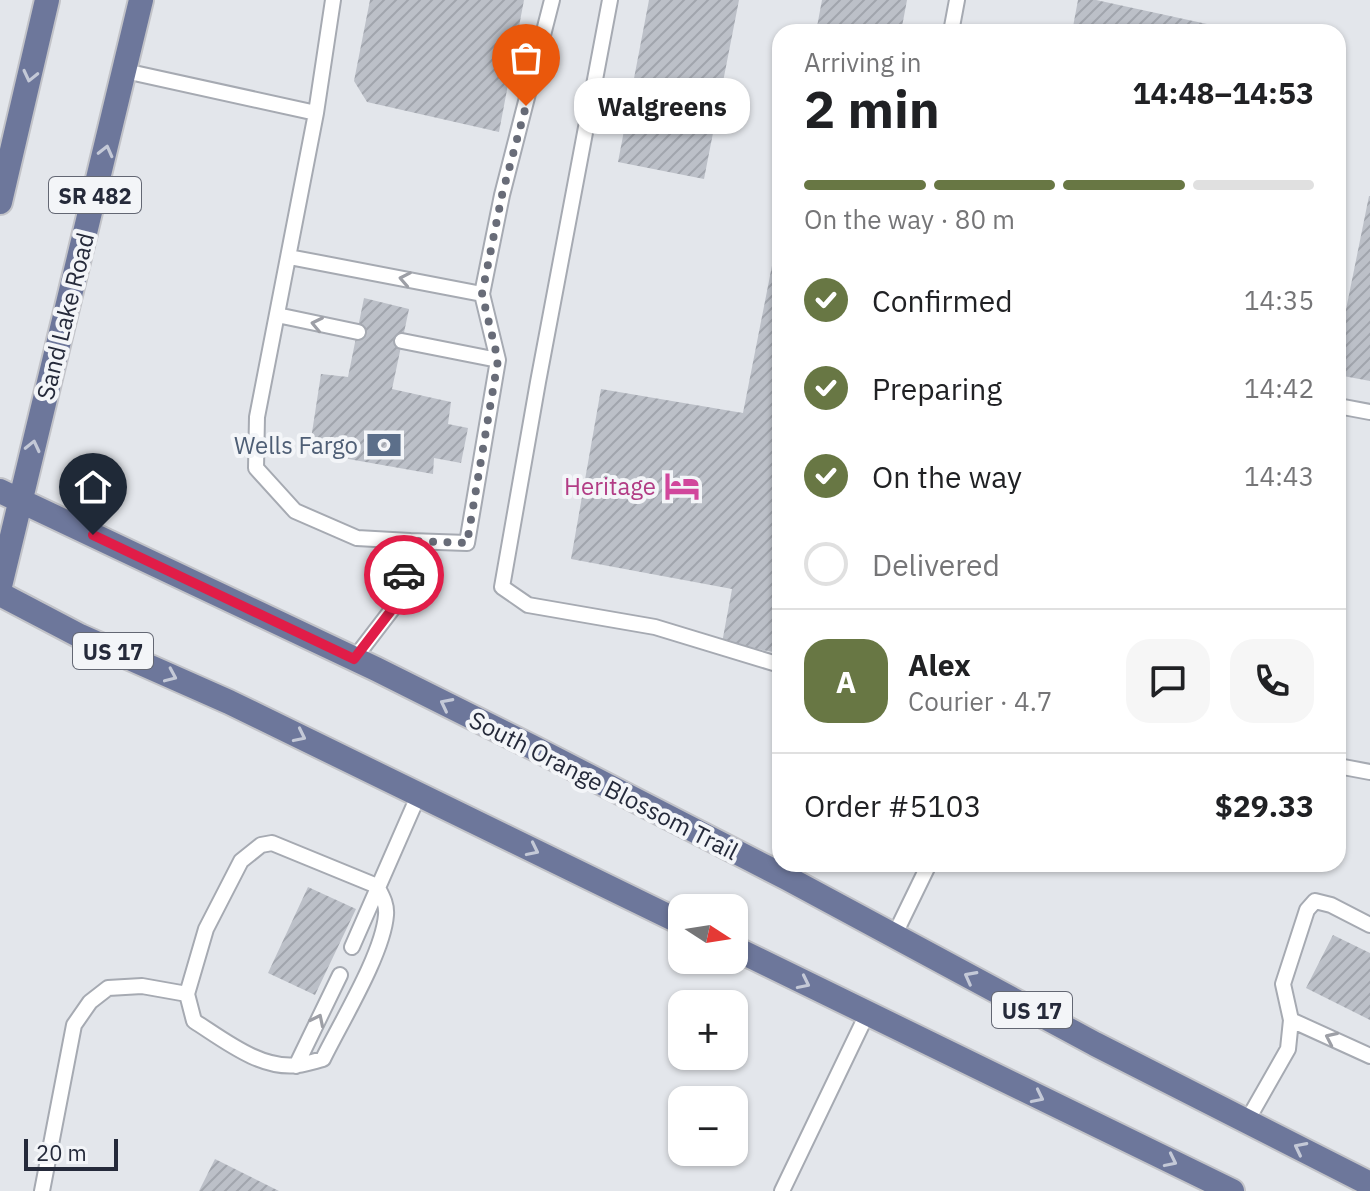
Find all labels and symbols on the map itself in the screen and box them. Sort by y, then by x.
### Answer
pin [492,24,560,106]
one-way arrow [22,69,39,82]
callout: Walgreens [574,78,750,134]
one-way arrow [97,145,114,159]
road number: SR 482 [49,177,141,213]
street label: Sand Lake Road [29,229,101,403]
one-way arrow [398,272,412,289]
one-way arrow [311,316,324,333]
bank icon: Wells Fargo [365,426,403,464]
place label: Wells Fargo [234,429,358,461]
one-way arrow [24,439,41,453]
pin [59,453,127,535]
hotel icon: Heritage [663,467,701,505]
place label: Heritage [564,470,656,502]
courier [364,535,444,615]
road number: US 17 [73,633,153,669]
one-way arrow [163,666,177,682]
one-way arrow [439,698,454,714]
street label: South Orange Blossom Trail [464,703,744,867]
one-way arrow [291,726,306,742]
one-way arrow [525,840,539,856]
north arrow [668,894,748,974]
one-way arrow [965,971,979,987]
one-way arrow [796,973,810,989]
road number: US 17 [992,992,1072,1028]
one-way arrow [308,1014,324,1028]
one-way arrow [1324,1032,1339,1048]
one-way arrow [1029,1087,1044,1102]
scale bar [24,1135,118,1171]
one-way arrow [1294,1143,1309,1158]
one-way arrow [1162,1151,1177,1167]

